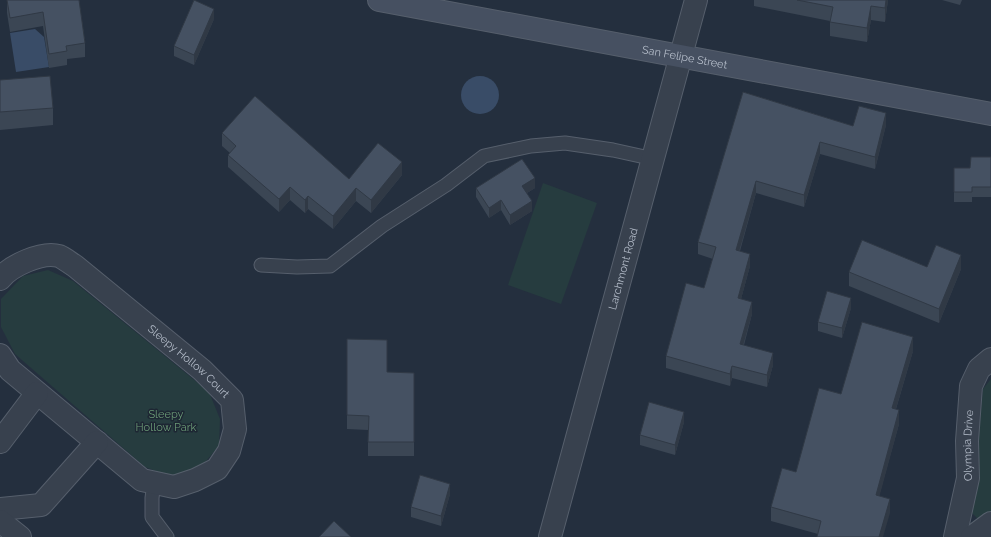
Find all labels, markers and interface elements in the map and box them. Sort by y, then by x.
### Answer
street label: San Felipe Street [641,43,729,71]
street label: Larchmont Road [606,226,640,311]
street label: Sleepy Hollow Court [145,322,233,401]
park label: Sleepy Hollow Park [136,408,197,434]
street label: Olympia Drive [960,409,976,481]

